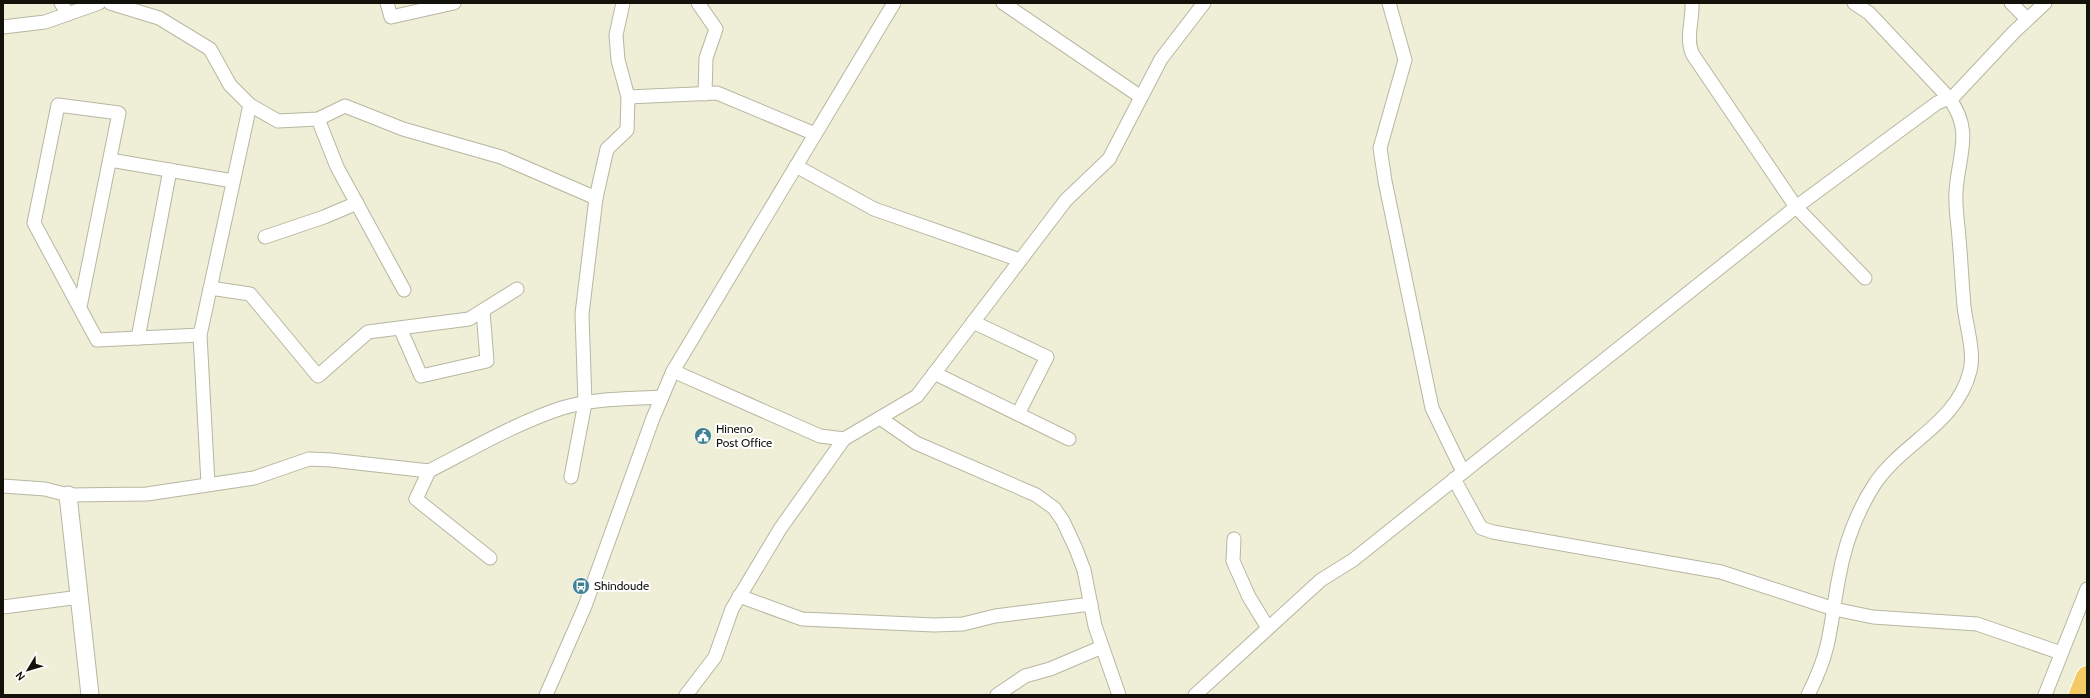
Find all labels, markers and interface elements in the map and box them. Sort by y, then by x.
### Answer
place label: Hineno Post Office [716,421,772,450]
public building icon: Hineno Post Office [693,426,713,446]
bus stop icon: Shindoude [571,576,591,596]
place label: Shindoude [594,578,649,593]
north arrow [8,650,48,690]
text: N [12,669,28,684]

